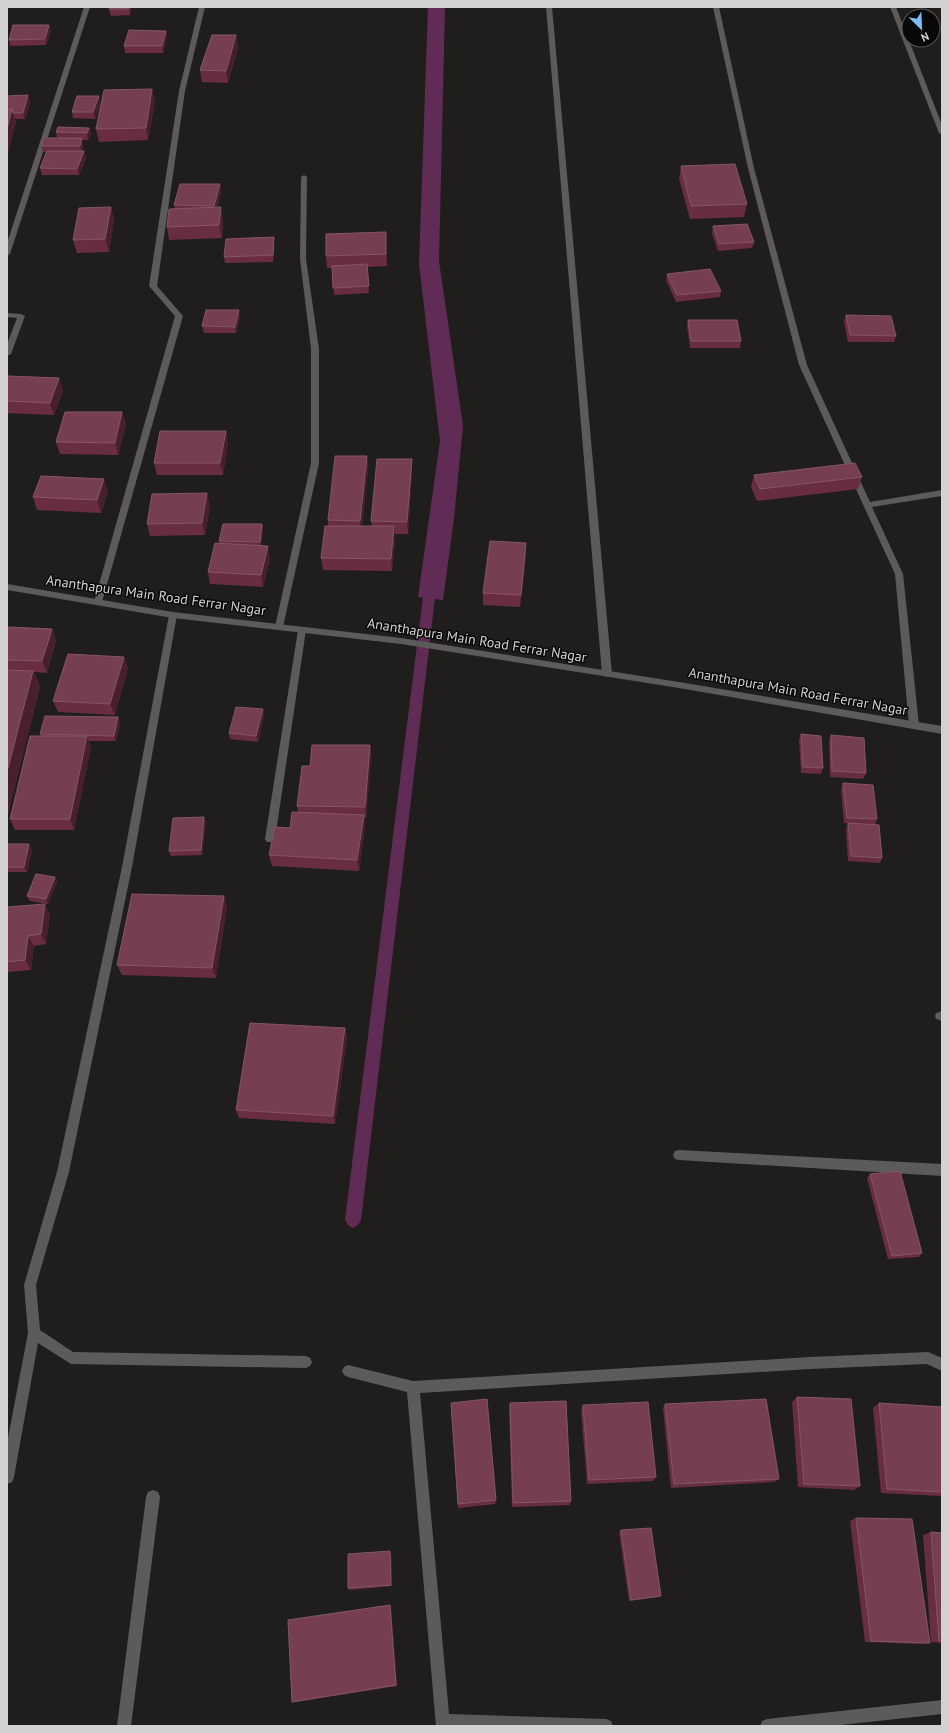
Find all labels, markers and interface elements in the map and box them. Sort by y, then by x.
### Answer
north arrow [901,8,941,48]
text: N [919,29,931,45]
street label: Ananthapura Main Road Ferrar Nagar [45,571,267,619]
street label: Ananthapura Main Road Ferrar Nagar [366,614,588,666]
street label: Ananthapura Main Road Ferrar Nagar [687,663,909,719]

